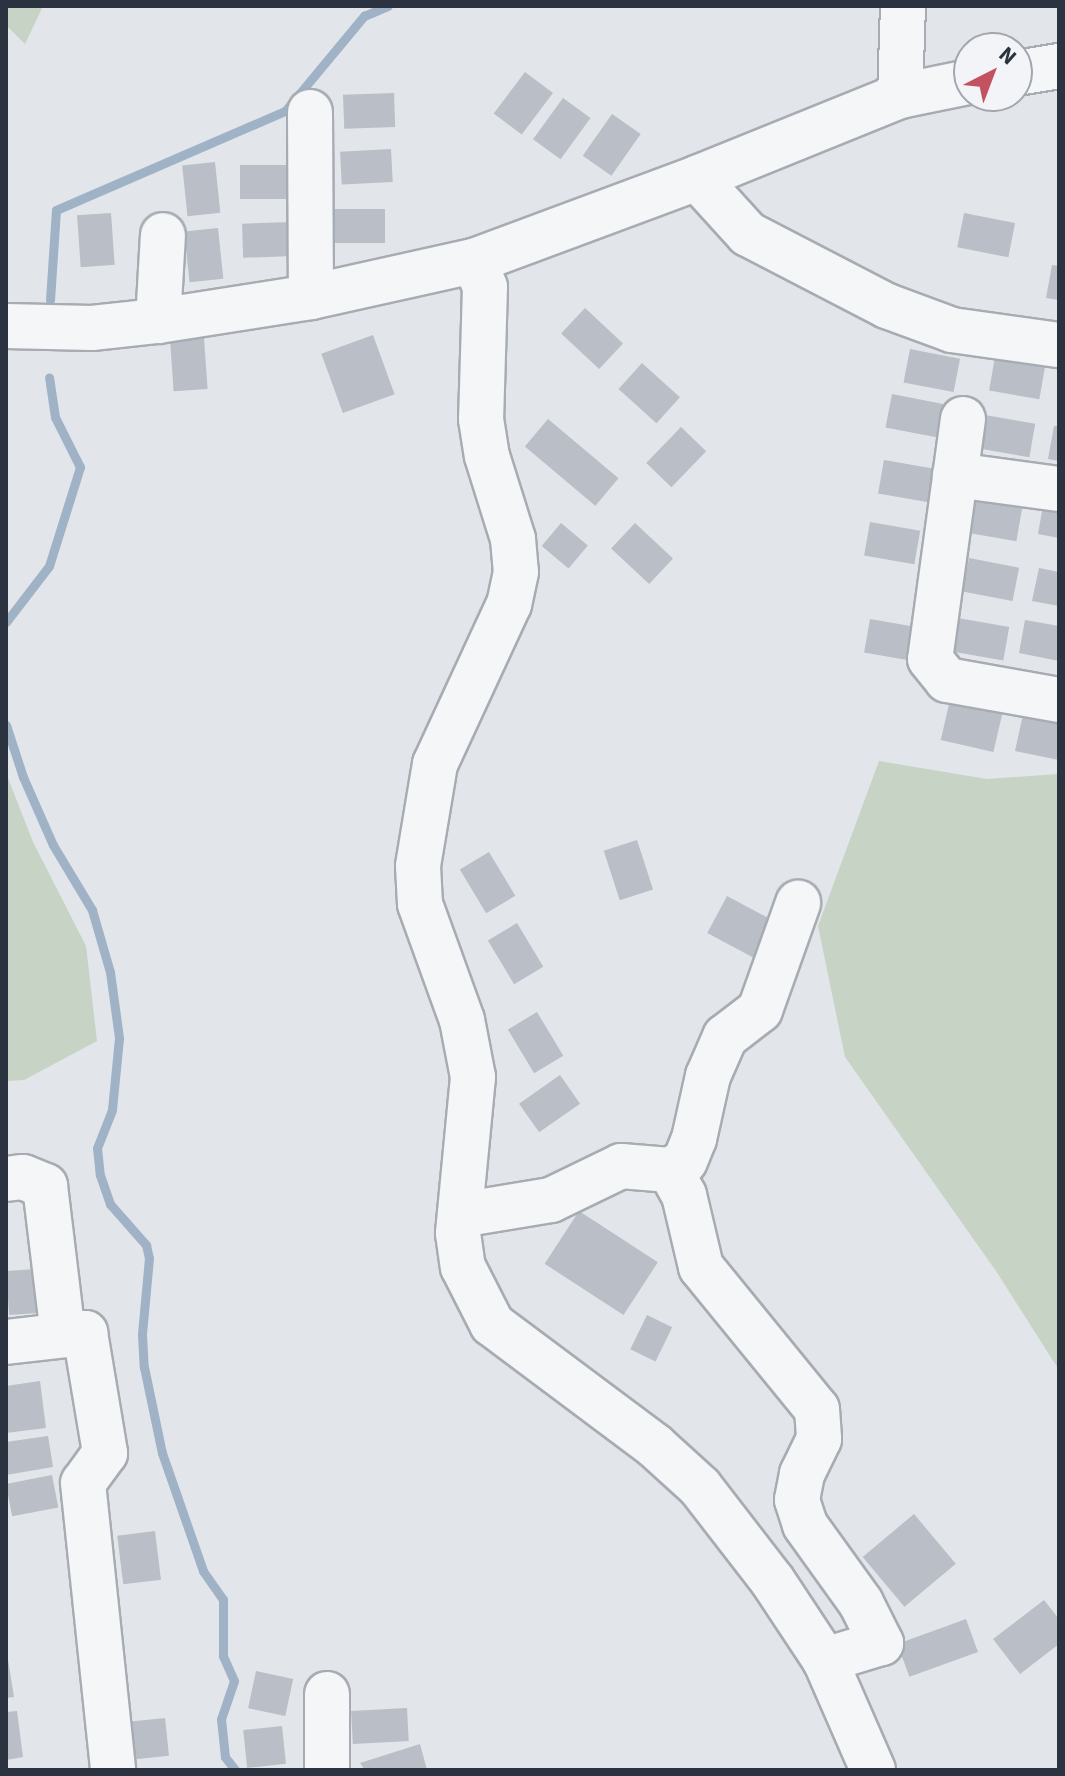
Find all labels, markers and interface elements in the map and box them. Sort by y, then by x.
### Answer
north arrow [953,32,1033,112]
text: N [992,39,1024,72]

